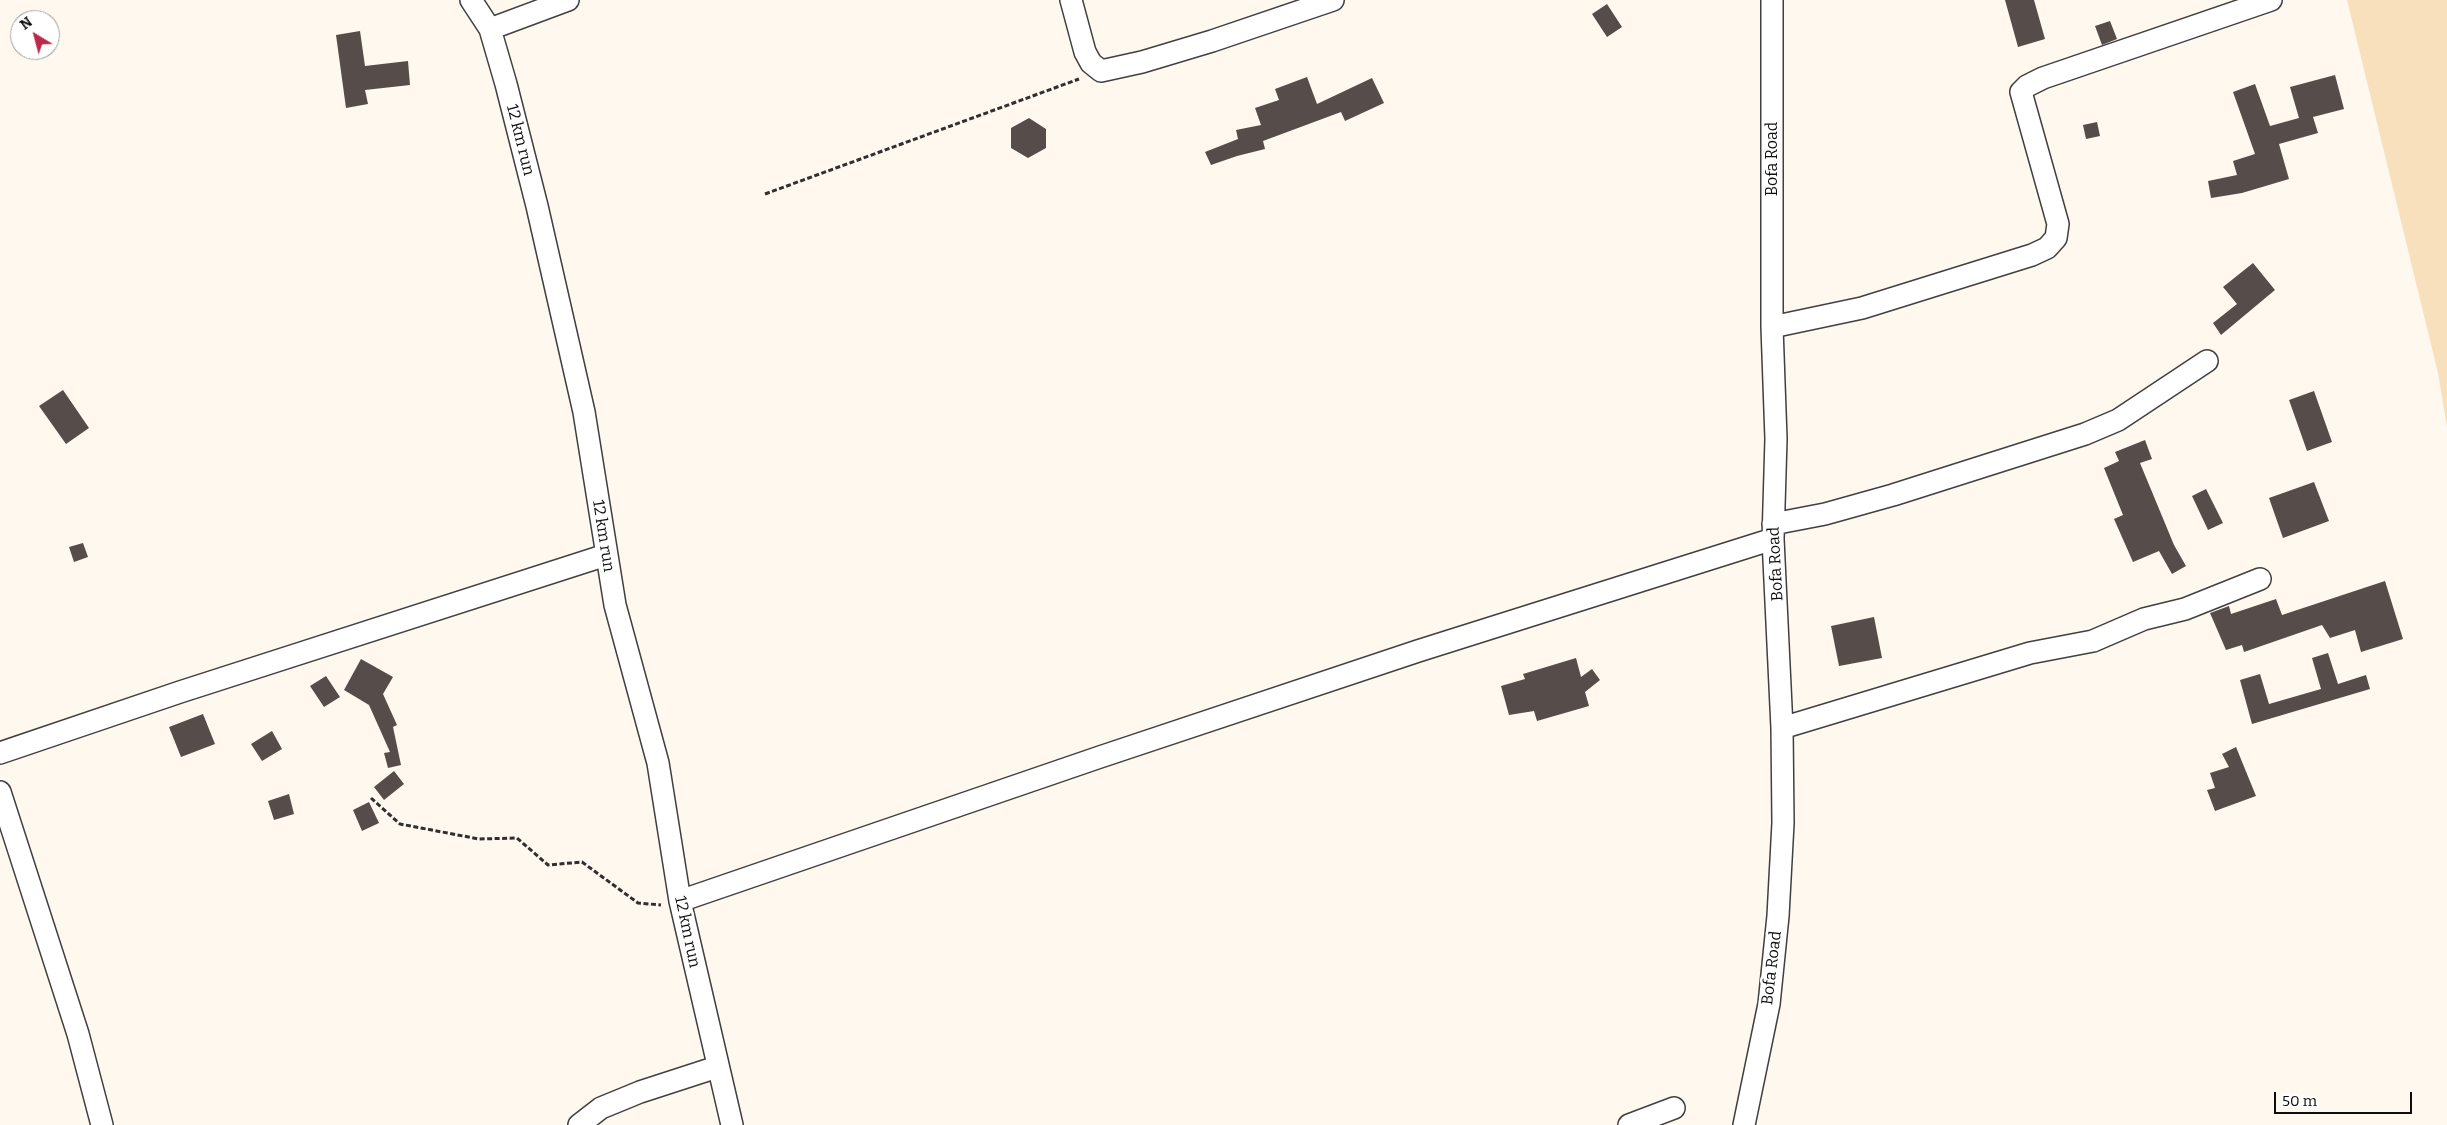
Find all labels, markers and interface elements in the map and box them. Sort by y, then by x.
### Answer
north arrow [10,10,60,60]
text: N [17,13,36,33]
street label: 12 km run [502,102,538,178]
street label: Bofa Road [1763,122,1783,196]
street label: 12 km run [588,499,618,573]
street label: Bofa Road [1764,526,1788,602]
street label: 12 km run [670,894,704,970]
street label: Bofa Road [1758,930,1786,1006]
scale bar [2277,1082,2414,1114]
text: 50 m [2282,1092,2317,1110]

